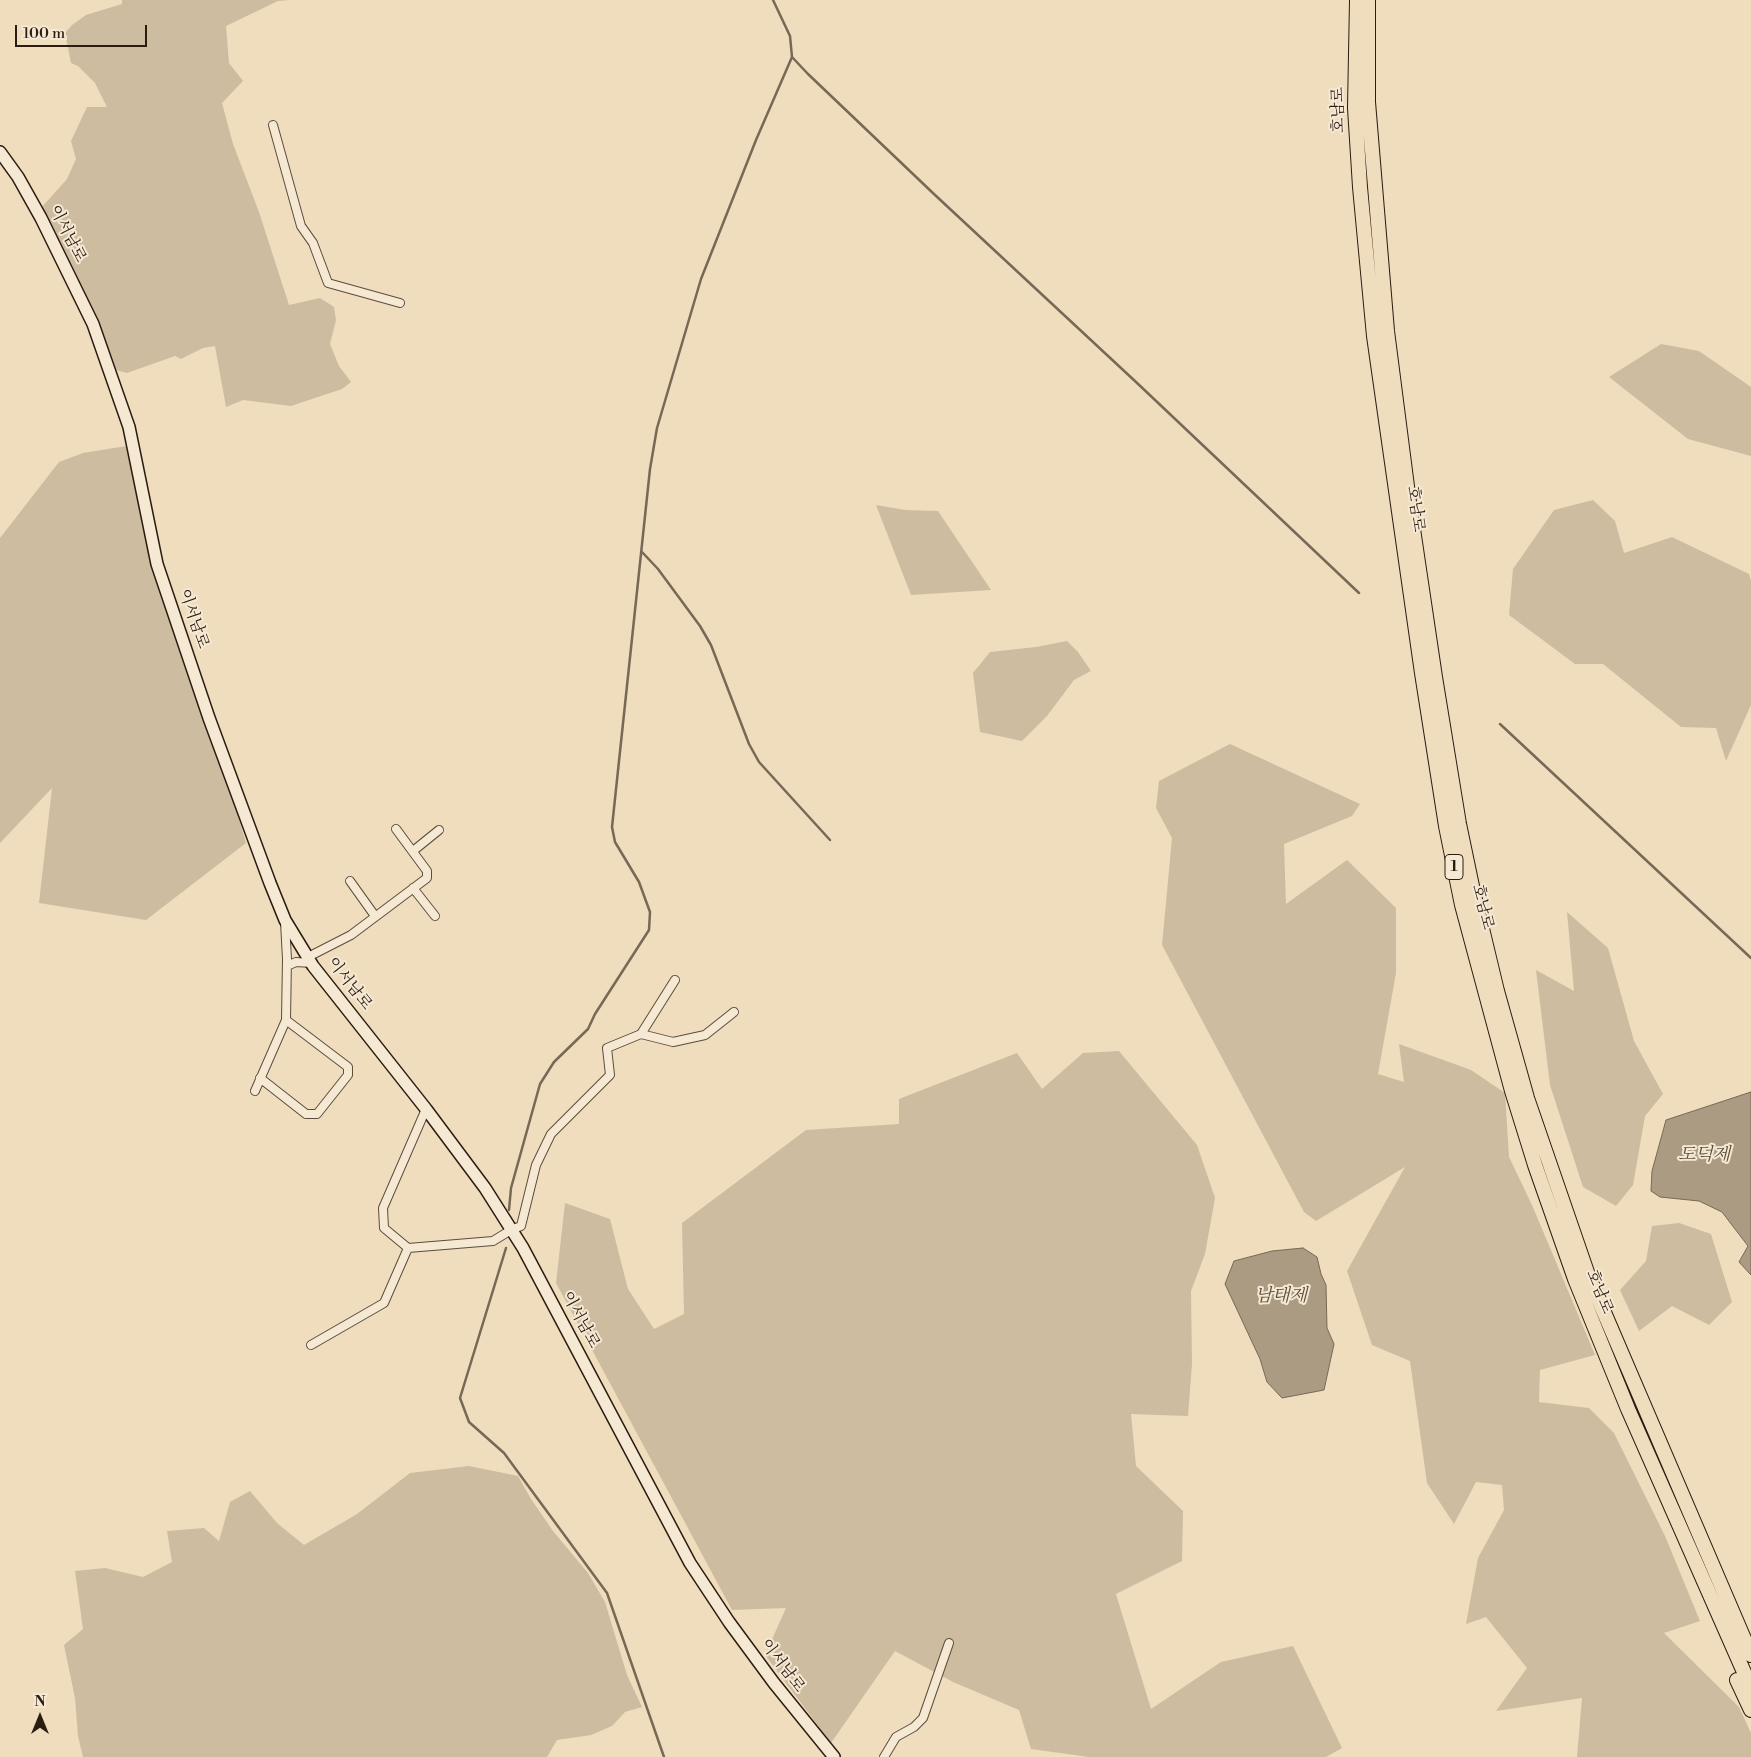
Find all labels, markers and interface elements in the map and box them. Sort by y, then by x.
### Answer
scale bar [18,15,150,47]
text: 100 m [23,24,65,43]
street label: 호남로 [1329,87,1349,133]
street label: 이서남로 [44,202,90,266]
street label: 호남로 [1402,485,1428,533]
street label: 이서남로 [174,587,212,651]
road number: 1 [1445,854,1463,880]
street label: 호남로 [1467,882,1497,932]
street label: 이서남로 [322,954,376,1014]
water label: 도덕제 [1678,1145,1730,1167]
street label: 호남로 [1581,1267,1617,1317]
water label: 남태제 [1255,1286,1307,1308]
street label: 이서남로 [557,1288,603,1352]
street label: 이서남로 [756,1636,808,1696]
north arrow [15,1692,65,1742]
text: N [34,1693,46,1711]

